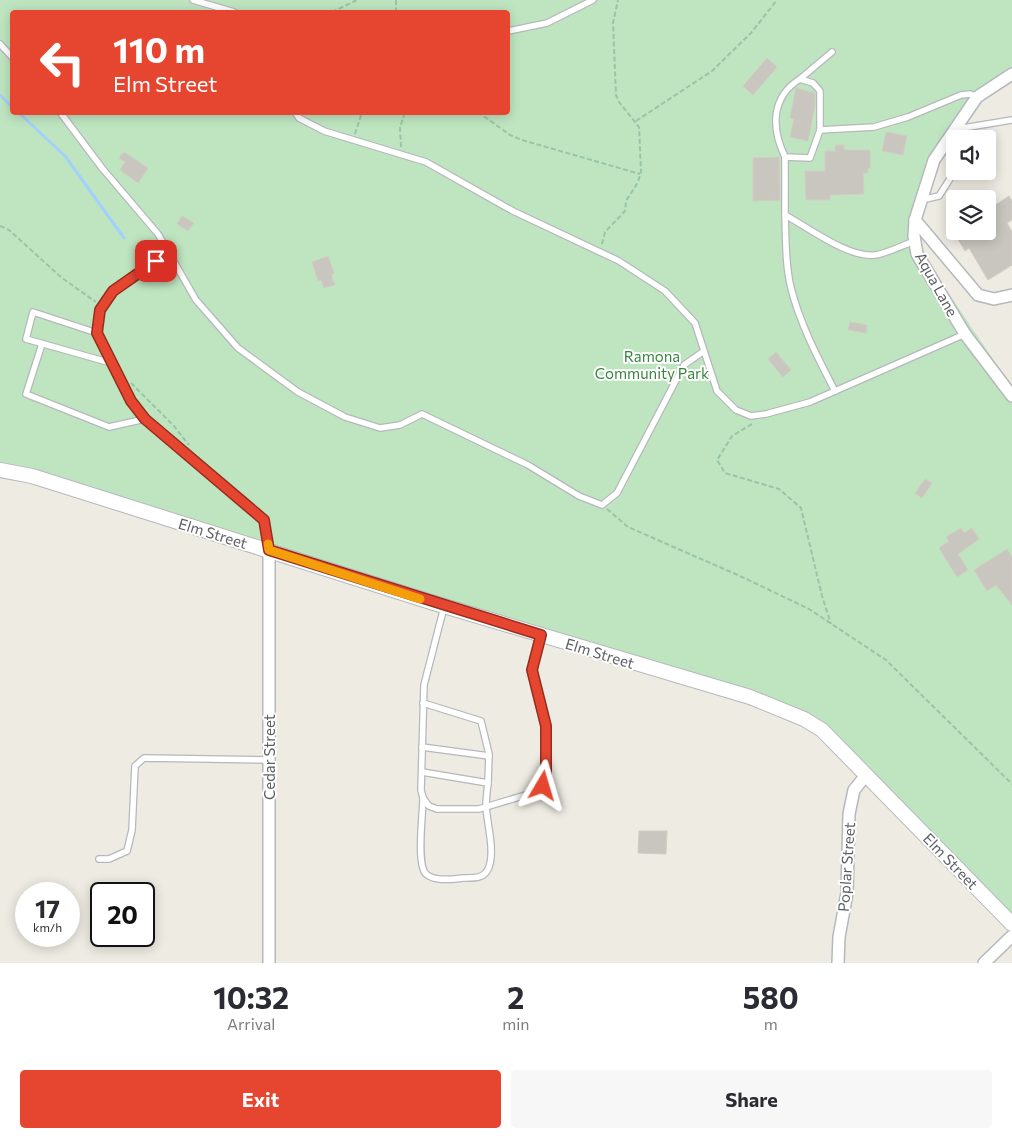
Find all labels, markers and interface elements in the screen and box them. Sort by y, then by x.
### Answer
text: 110 m [113,27,205,70]
icon: left [30,30,95,95]
text: Elm Street [113,70,217,97]
map controls [946,130,996,240]
button: sound [946,130,996,180]
button: layers [946,190,996,240]
pin [135,240,177,282]
icon: arrive [142,247,170,275]
street label: Aqua Lane [912,249,962,319]
park label: Ramona Community Park [595,347,709,382]
street label: Elm Street [176,514,250,552]
street label: Elm Street [563,634,637,672]
street label: Cedar Street [260,714,278,800]
position arrow [516,759,568,811]
street label: Poplar Street [834,822,858,912]
street label: Elm Street [920,829,982,893]
speed limit sign: 20 [90,882,155,947]
text: 17 [35,893,60,923]
text: km/h [33,920,62,934]
text: 10:32 [213,978,289,1015]
text: 2 [507,978,524,1015]
text: 580 [743,978,799,1015]
text: Arrival [227,1014,275,1033]
text: min [502,1014,530,1033]
text: m [764,1014,778,1033]
button: Exit [20,1070,501,1128]
button: Share [511,1070,992,1128]

